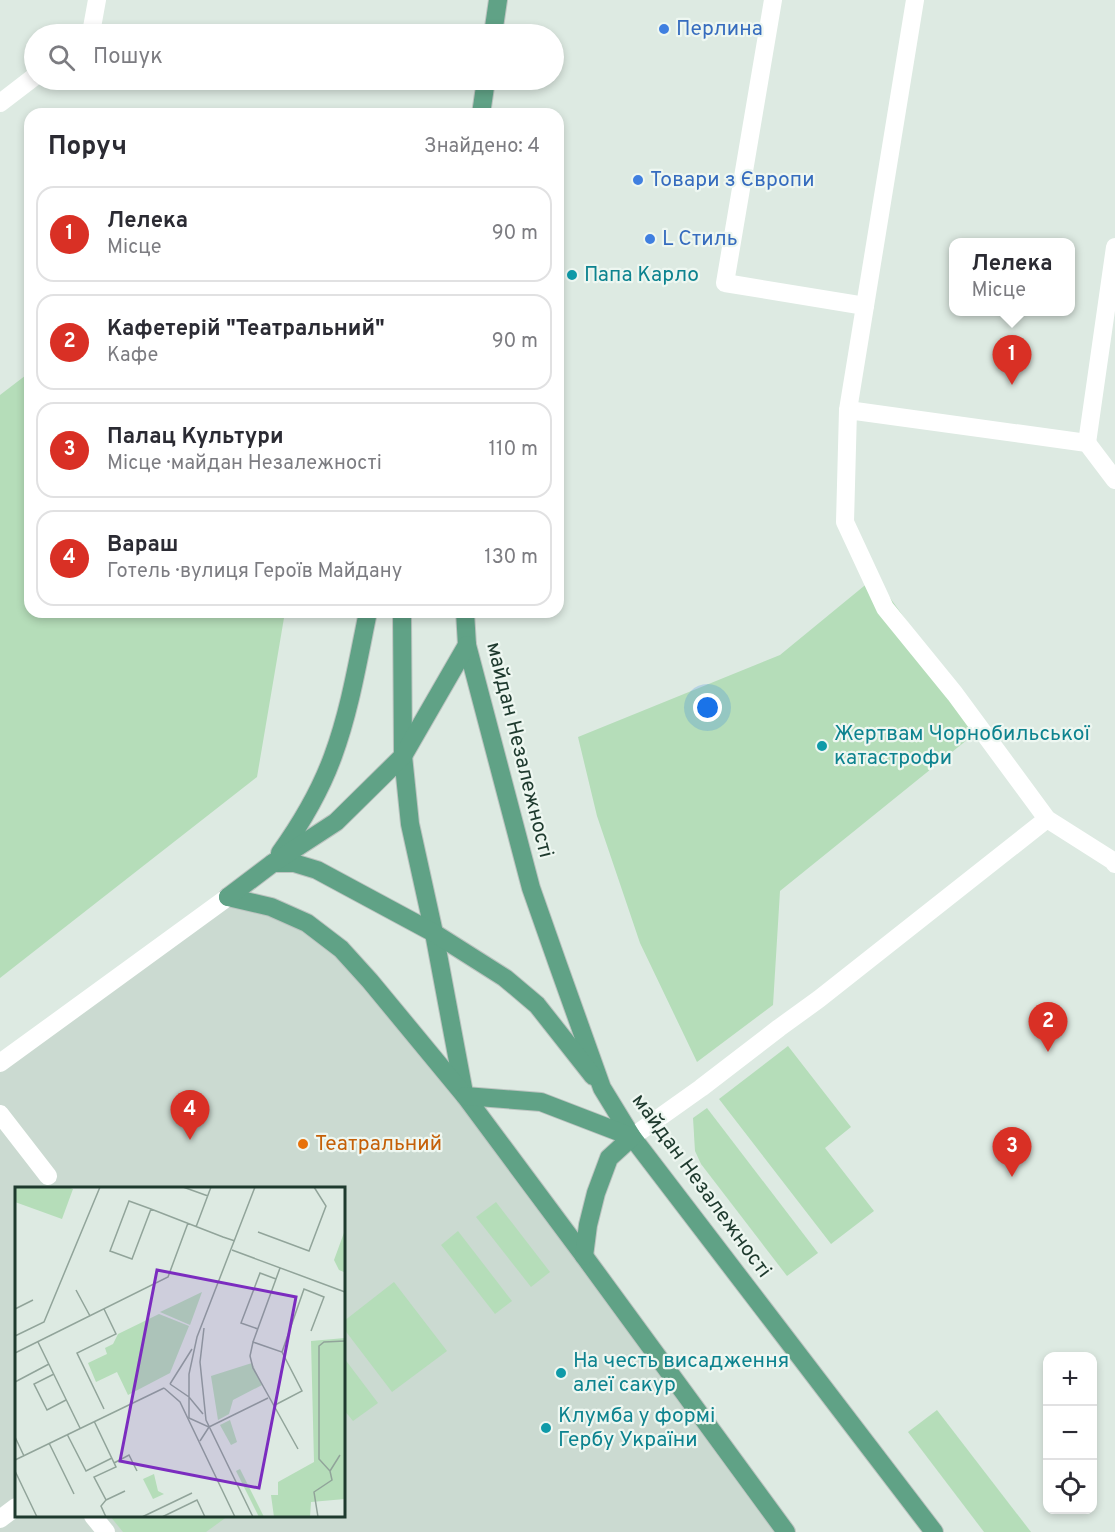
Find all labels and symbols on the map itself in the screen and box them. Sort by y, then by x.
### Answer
place label: Перлина [676,16,763,43]
marker: Перлина [657,22,671,36]
place label: Товари з Європи [650,167,815,194]
marker: Товари з Європи [631,173,645,187]
place label: L Стиль [662,226,738,253]
marker: L Стиль [643,232,657,246]
place label: Папа Карло [584,262,699,289]
marker: Папа Карло [565,268,579,282]
pin: 1 [992,336,1032,385]
street label: майдан Незалежності [479,639,559,861]
your location [693,693,722,722]
place label: Жертвам Чорнобильської катастрофи [834,721,1091,772]
marker: Жертвам Чорнобильської катастрофи [815,739,829,753]
pin: 2 [1028,1002,1068,1052]
street label: майдан Незалежності [625,1088,777,1284]
pin: 4 [170,1090,210,1140]
pin: 3 [992,1128,1032,1177]
place label: Театральний [315,1131,442,1158]
marker: Театральний [296,1137,310,1151]
inset map [15,1187,345,1517]
place label: На честь висадження алеї сакур [573,1348,789,1399]
marker: На честь висадження алеї сакур [554,1366,568,1380]
place label: Клумба у формі Гербу України [558,1403,715,1454]
marker: Клумба у формі Гербу України [539,1421,553,1435]

